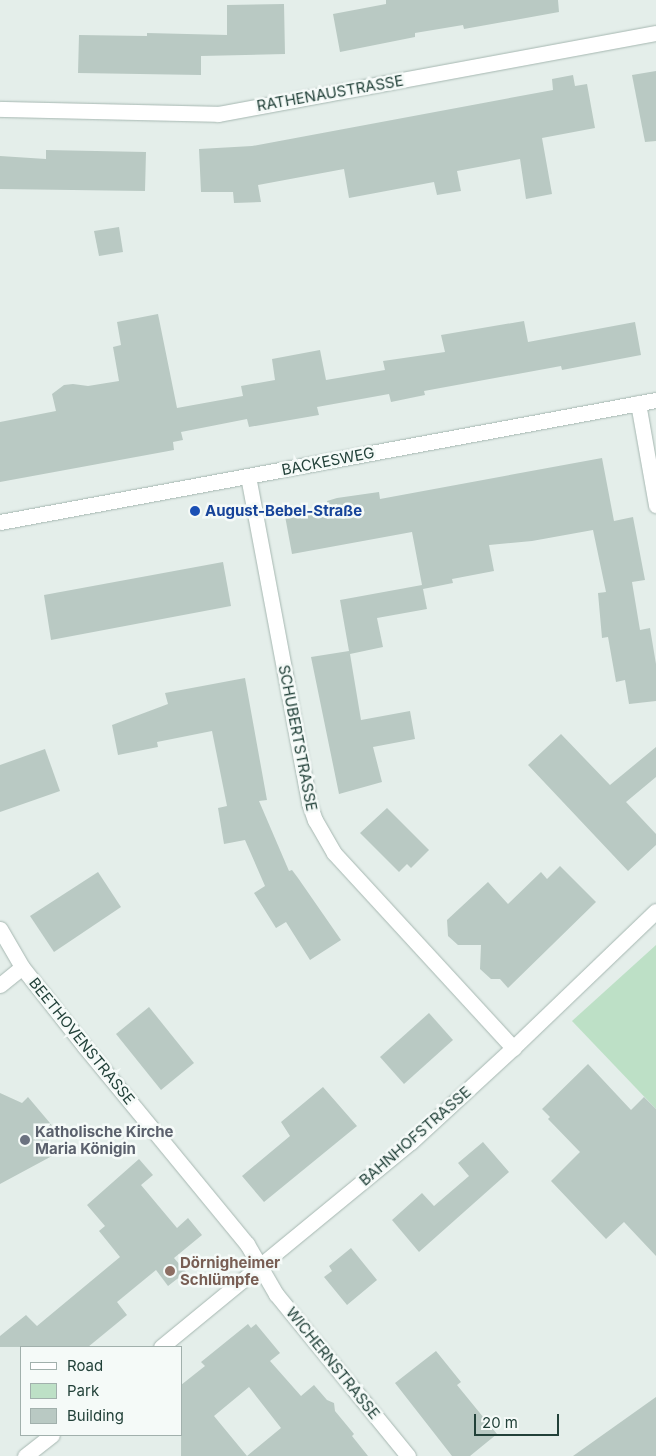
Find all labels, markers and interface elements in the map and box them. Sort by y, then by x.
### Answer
street label: RATHENAUSTRASSE [255,71,405,115]
street label: BACKESWEG [280,443,376,479]
place label: August-Bebel-Straße [205,502,362,520]
marker: August-Bebel-Straße [189,505,201,517]
street label: SCHUBERTSTRASSE [275,663,321,813]
street label: BEETHOVENSTRASSE [25,974,139,1108]
street label: BAHNHOFSTRASSE [356,1083,474,1189]
place label: Katholische Kirche Maria Königin [35,1122,174,1157]
marker: Katholische Kirche Maria Königin [19,1134,31,1146]
place label: Dörnigheimer Schlümpfe [180,1253,280,1288]
marker: Dörnigheimer Schlümpfe [164,1265,176,1277]
street label: WICHERNSTRASSE [282,1304,384,1422]
legend [20,1346,182,1436]
text: Road [67,1356,103,1375]
text: Park [67,1381,99,1400]
scale bar [476,1404,561,1436]
text: Building [67,1406,124,1425]
text: 20 m [482,1413,518,1432]

